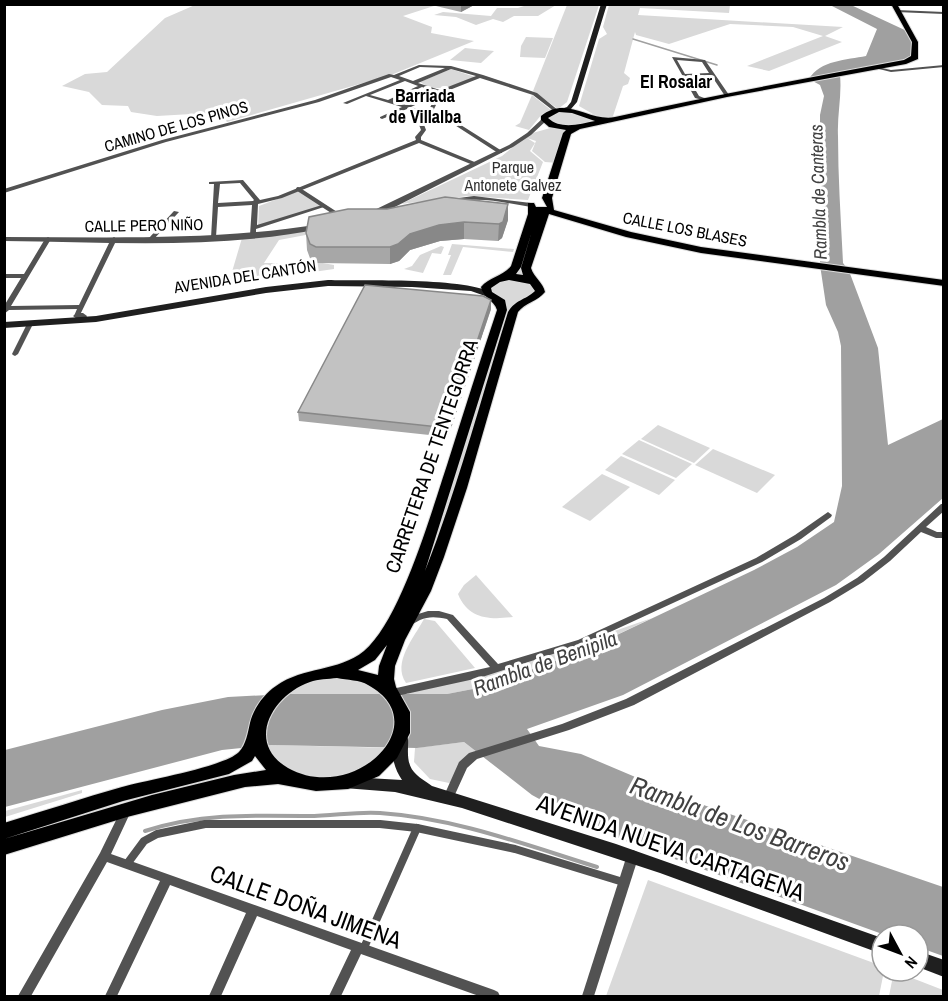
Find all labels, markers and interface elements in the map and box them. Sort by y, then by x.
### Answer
district label: El Rosalar [640,69,712,94]
district label: Barriada de Villalba [389,83,462,129]
street label: CAMINO DE LOS PINOS [101,95,251,157]
water label: Rambla de Canteras [803,124,833,260]
park label: Parque Antonete Galvez [463,156,562,196]
street label: CALLE LOS BLASES [621,206,749,252]
street label: CALLE PERO NIÑO [84,213,204,237]
street label: AVENIDA DEL CANTÓN [171,254,318,298]
street label: CARRETERA DE TENTEGORRA [378,335,484,577]
water label: Rambla de Benipila [469,624,621,702]
water label: Rambla de Los Barreros [625,767,855,879]
street label: AVENIDA NUEVA CARTAGENA [532,786,810,908]
street label: CALLE DOÑA JIMENA [206,857,407,956]
north arrow [870,923,930,983]
text: N [900,952,923,974]

